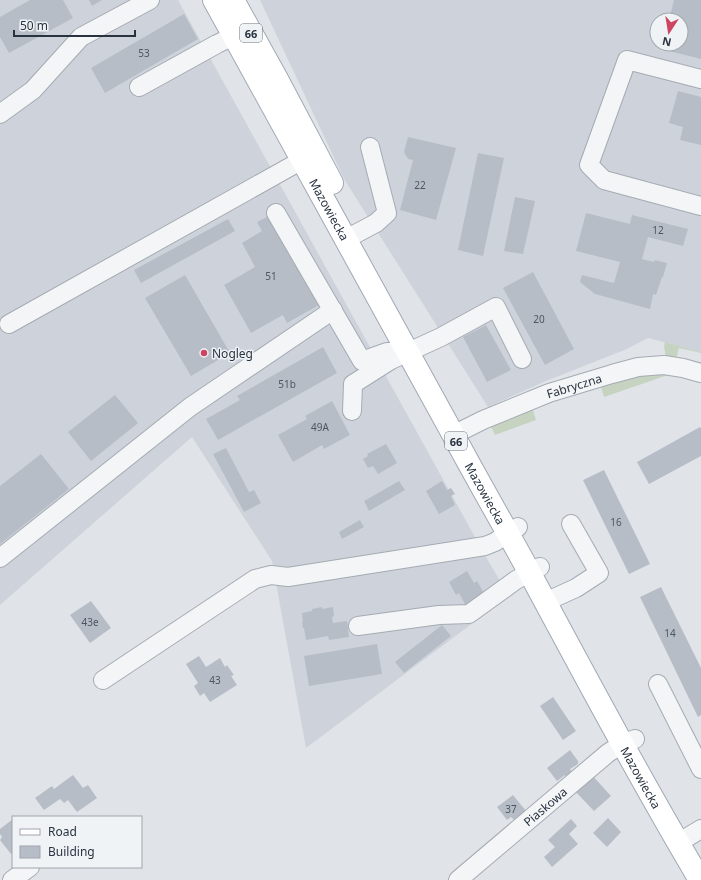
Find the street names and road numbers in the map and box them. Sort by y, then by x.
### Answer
road number: 66 [240,24,262,42]
street label: Mazowiecka [306,175,353,243]
street label: Fabryczna [544,369,604,402]
road number: 66 [445,432,467,450]
street label: Mazowiecka [461,459,510,527]
street label: Mazowiecka [617,743,665,811]
street label: Piaskowa [519,783,571,830]

